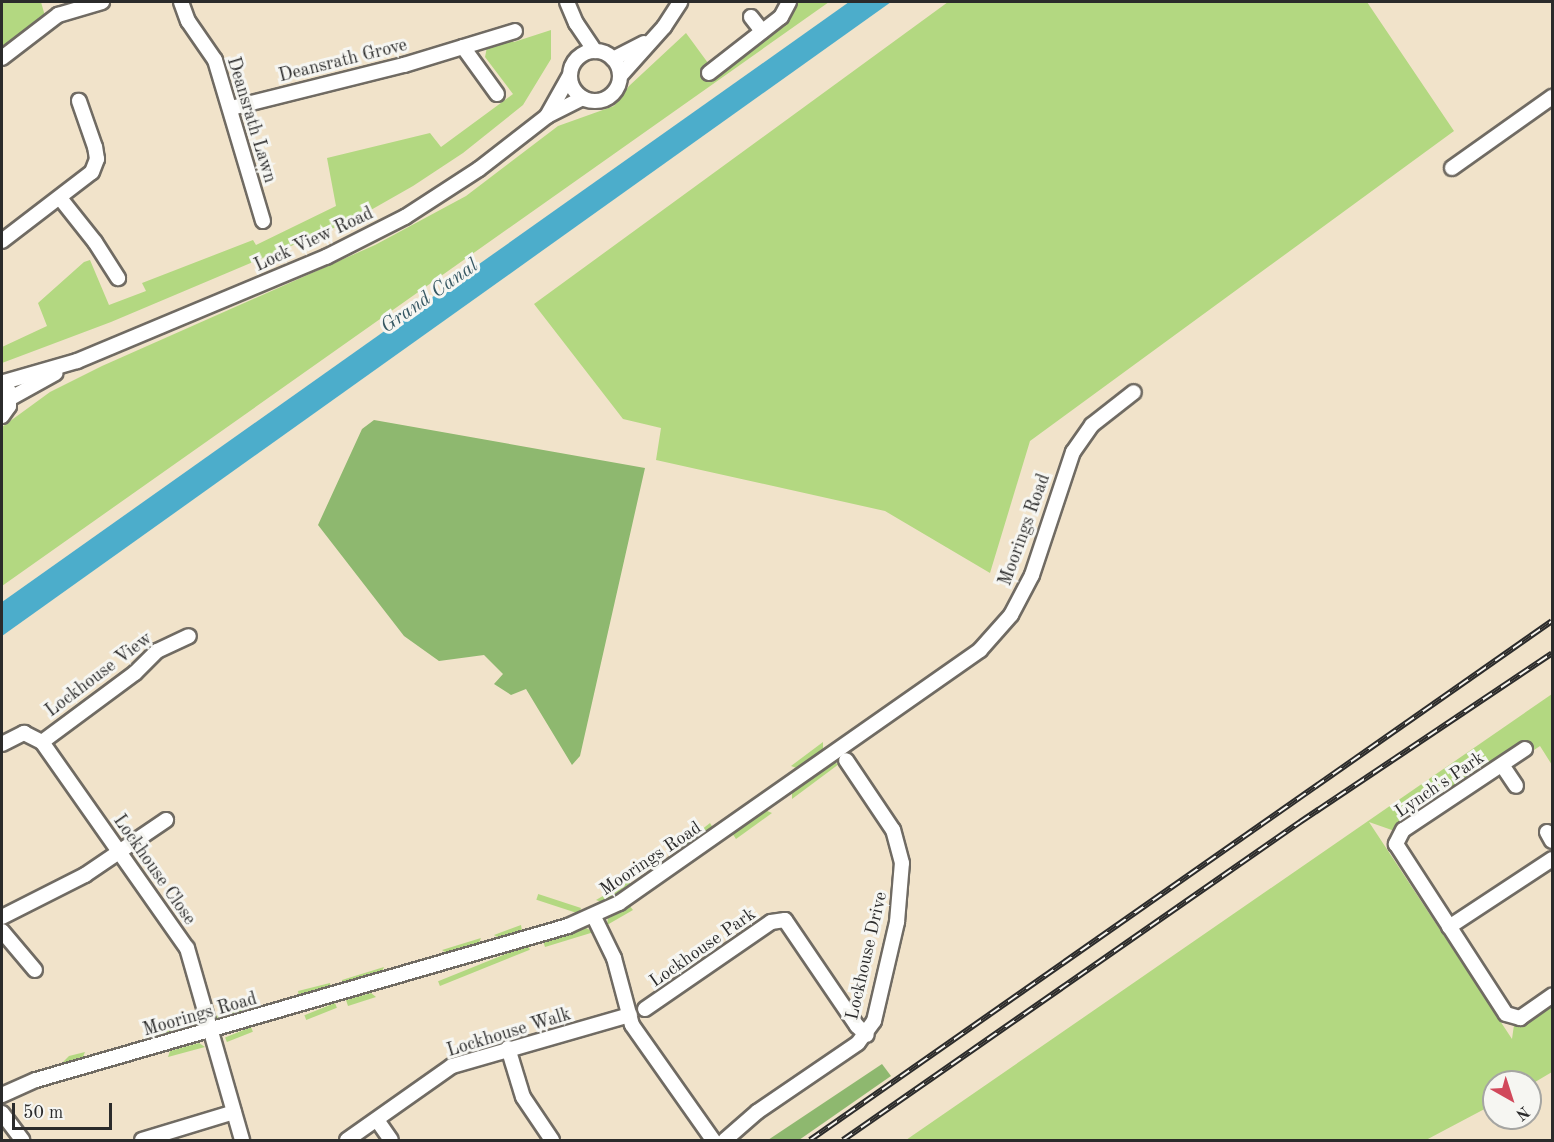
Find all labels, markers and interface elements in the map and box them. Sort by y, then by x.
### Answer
street label: Deansrath Grove [277,35,409,87]
street label: Deansrath Lawn [222,55,280,185]
street label: Lock View Road [251,203,377,277]
water label: Grand Canal [376,255,484,339]
street label: Moorings Road [995,471,1055,589]
street label: Lockhouse View [41,628,157,722]
street label: Lynch's Park [1391,747,1489,823]
street label: Lockhouse Close [108,811,200,929]
street label: Moorings Road [596,817,706,901]
street label: Lockhouse Drive [842,890,892,1022]
street label: Lockhouse Park [646,903,760,993]
street label: Moorings Road [141,988,259,1042]
street label: Lockhouse Walk [444,1004,574,1062]
north arrow [1482,1070,1542,1130]
scale bar [15,1091,116,1129]
text: N [1512,1102,1532,1122]
text: 50 m [23,1104,63,1122]

